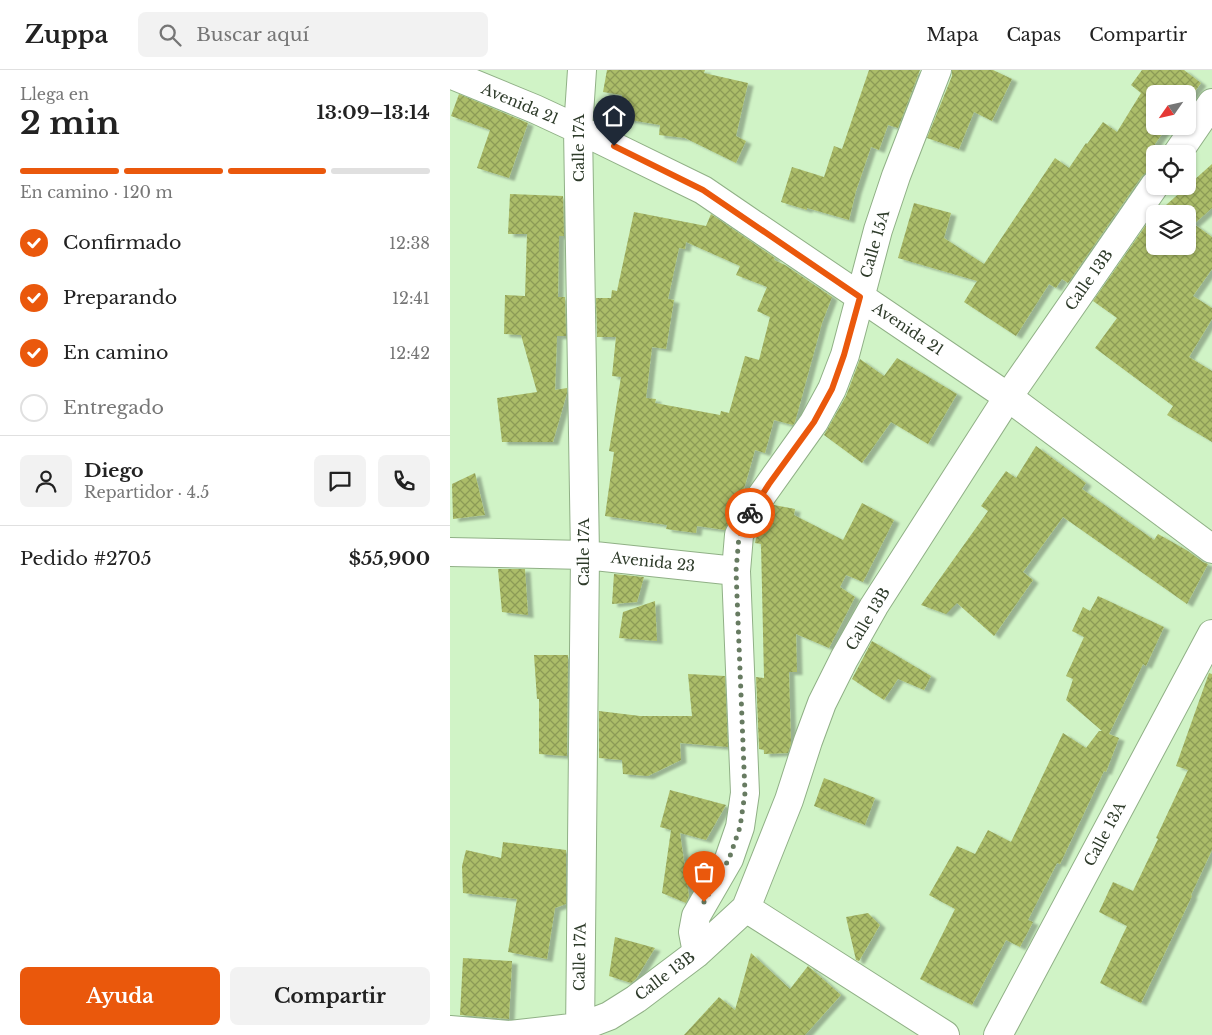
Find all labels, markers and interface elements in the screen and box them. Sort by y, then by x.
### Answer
search box [138,12,488,57]
text: Zuppa [25,20,108,49]
icon: search [156,21,184,49]
text: Buscar aquí [196,23,309,46]
text: Mapa [927,24,978,46]
text: Capas [1006,24,1061,46]
text: Compartir [1089,24,1187,46]
street label: Avenida 21 [478,78,562,128]
text: Llega en [20,84,89,104]
north arrow [1146,85,1196,135]
map controls [1146,85,1196,255]
pin [593,95,635,146]
text: 13:09–13:14 [317,101,430,124]
icon: home [600,102,628,130]
text: 2 min [20,103,120,143]
street label: Calle 17A [569,113,588,182]
button: locate [1146,145,1196,195]
text: En camino · 120 m [20,182,173,202]
button: layers [1146,205,1196,255]
street label: Calle 15A [856,207,893,280]
icon: check [20,229,48,257]
text: Confirmado [63,231,181,254]
text: 12:38 [389,233,430,253]
street label: Calle 13B [1061,245,1117,314]
icon: check [20,284,48,312]
text: Preparando [63,286,177,309]
text: 12:41 [392,288,430,308]
street label: Avenida 21 [868,297,948,359]
icon: check [20,339,48,367]
text: En camino [63,341,168,364]
text: 12:42 [389,343,430,363]
text: Entregado [63,396,164,419]
button: person [20,455,72,507]
button: chat [314,455,366,507]
button: phone [378,455,430,507]
text: Diego [84,459,143,482]
text: Repartidor · 4.5 [84,482,209,502]
courier [725,488,775,538]
icon: bike [736,499,764,527]
street label: Calle 17A [574,517,593,586]
text: Pedido #2705 [20,547,152,570]
text: $55,900 [349,547,430,570]
street label: Avenida 23 [609,548,696,575]
street label: Calle 13B [841,584,894,654]
street label: Calle 13A [1080,798,1130,869]
pin [683,851,725,902]
icon: bag [690,858,718,886]
street label: Calle 17A [569,922,590,991]
street label: Calle 13B [631,947,699,1004]
button: Ayuda [20,967,220,1025]
button: Compartir [230,967,430,1025]

